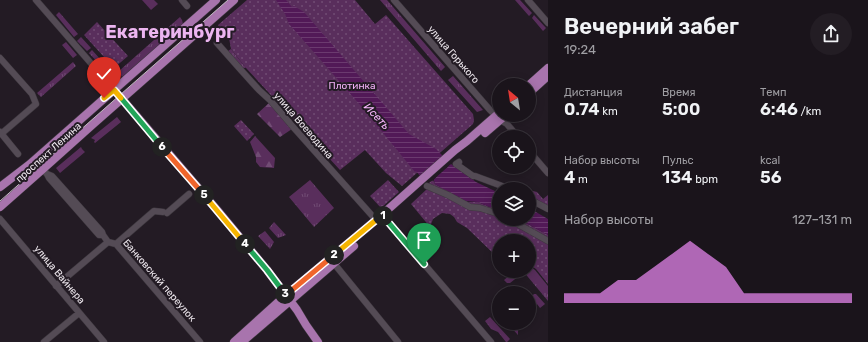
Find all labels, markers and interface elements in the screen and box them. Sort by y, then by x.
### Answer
text: Вечерний забег [564,13,739,40]
button: share [810,13,852,55]
district label: Екатеринбург [105,21,235,43]
street label: улица Горького [425,23,482,86]
text: 19:24 [564,42,596,57]
pin [87,57,121,98]
icon: check [93,63,115,85]
north arrow [492,78,536,122]
map controls [492,78,536,330]
park label: Плотинка [329,80,375,92]
text: Дистанция [564,86,622,99]
text: Время [662,86,696,99]
text: Темп [760,86,787,99]
street label: улица Воеводина [271,90,335,161]
text: 0.74 [564,99,600,119]
text: 5:00 [662,99,700,119]
text: 6:46 [760,99,798,119]
water label: Исеть [361,100,392,133]
text: km [600,105,618,118]
text: /km [798,105,821,118]
street label: проспект Ленина [13,120,84,185]
button: locate [492,130,536,174]
pin: 6 [152,137,172,157]
text: 6 [158,140,166,153]
text: Набор высоты [564,154,640,167]
text: Пульс [662,154,694,167]
text: kcal [760,154,780,167]
text: 4 [564,167,575,187]
text: 134 [662,167,692,187]
text: 56 [760,167,782,187]
text: m [575,173,588,186]
text: bpm [692,173,718,186]
button: layers [492,182,536,226]
pin: 5 [194,185,214,205]
text: 5 [200,188,208,201]
pin: 1 [373,206,393,226]
text: 1 [380,209,386,222]
text: Набор высоты [564,212,653,227]
text: 127–131 m [792,212,852,227]
pin [407,223,441,264]
icon: arrive [413,229,435,251]
pin: 4 [235,234,255,254]
button: + [492,234,536,278]
street label: Банковский переулок [120,237,199,325]
text: 4 [241,237,249,250]
street label: улица Вайнера [31,243,87,306]
pin: 2 [324,245,344,265]
text: 2 [330,248,338,261]
pin: 3 [275,284,295,304]
button: − [492,286,536,330]
text: 3 [281,287,289,300]

